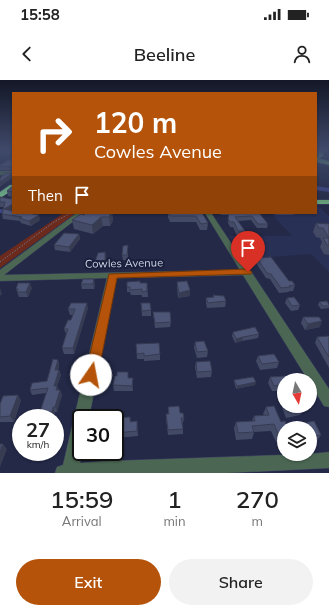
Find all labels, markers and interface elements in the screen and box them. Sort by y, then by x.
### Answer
text: 15:58 [20,5,60,24]
icon: back [16,43,38,65]
text: Beeline [134,43,195,66]
icon: person [291,43,313,65]
text: 120 m [94,105,177,140]
icon: right [28,108,80,160]
text: Cowles Avenue [94,140,222,163]
icon: arrive [71,184,93,206]
text: Then [28,186,63,205]
pin [231,231,265,272]
icon: arrive [237,237,259,259]
street label: Cowles Avenue [85,255,163,271]
position arrow [70,354,112,396]
north arrow [277,373,317,413]
map controls [277,373,317,461]
speed limit sign: 30 [72,409,124,461]
text: 27 [26,417,50,442]
button: layers [277,421,317,461]
text: km/h [27,438,49,451]
text: 15:59 [50,484,113,514]
text: 1 [167,484,182,514]
text: 270 [236,484,279,514]
text: Arrival [62,513,102,529]
text: min [163,513,186,529]
text: m [252,513,263,529]
button: Exit [16,559,161,605]
button: Share [169,559,313,605]

